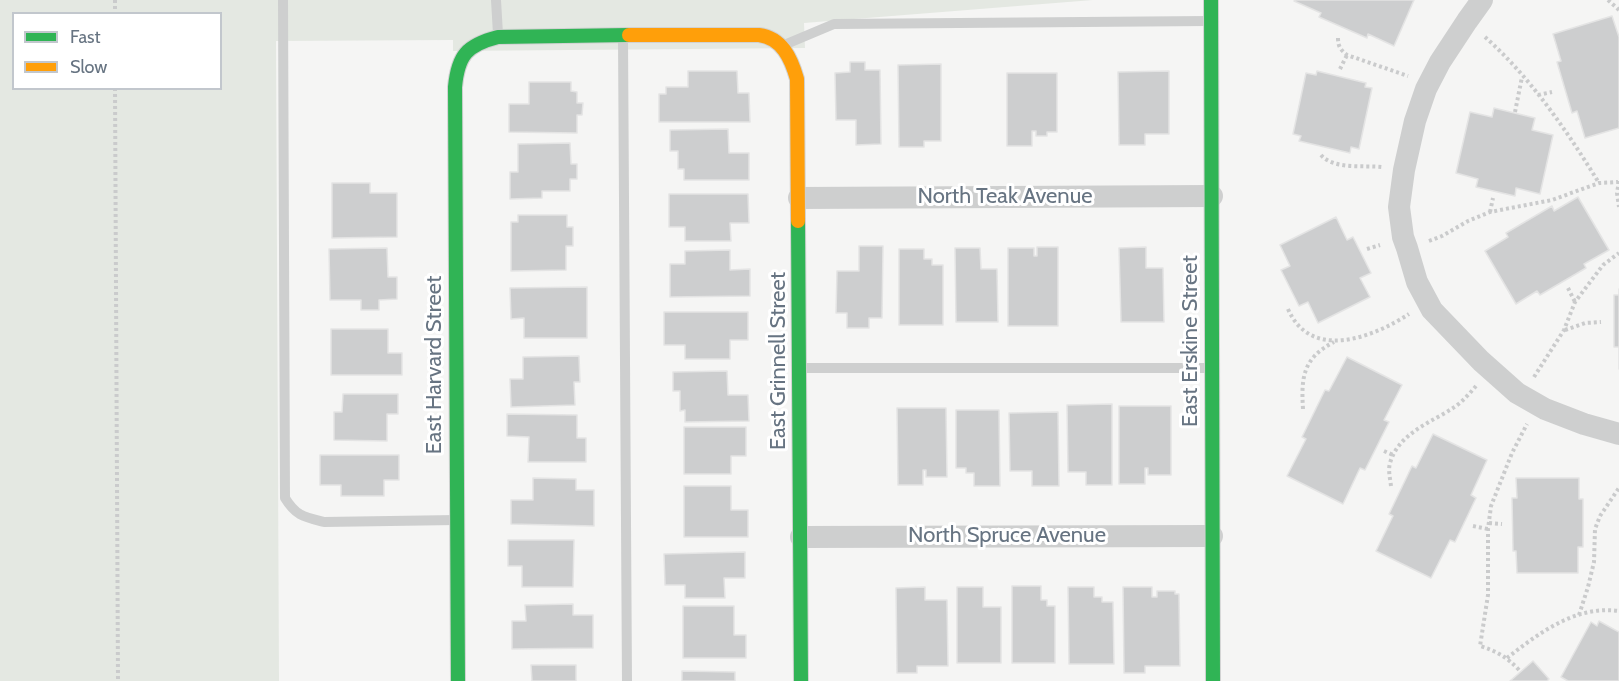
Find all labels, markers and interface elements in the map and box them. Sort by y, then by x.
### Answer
legend [12,12,222,90]
text: Fast [70,26,101,48]
text: Slow [70,56,107,78]
street label: North Teak Avenue [918,184,1092,210]
street label: East Erskine Street [1178,255,1204,427]
street label: East Grinnell Street [766,272,792,450]
street label: East Harvard Street [422,276,448,454]
street label: North Spruce Avenue [908,523,1106,549]

